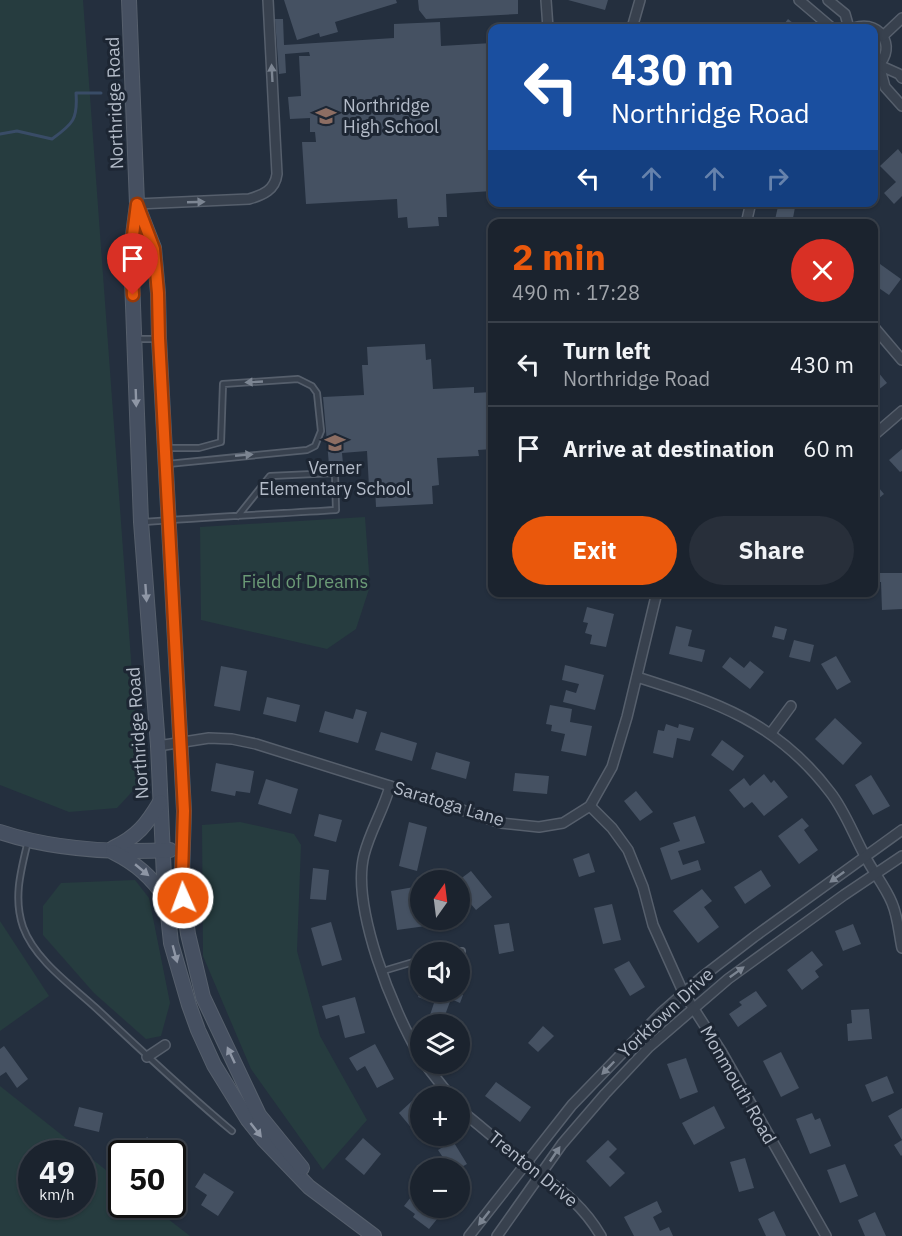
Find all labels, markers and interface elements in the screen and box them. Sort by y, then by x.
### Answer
street label: Northridge Road [101,36,128,170]
text: 430 m [611,42,734,97]
icon: left [512,48,590,126]
one-way arrow [268,64,277,83]
place label: Northridge High School [343,94,439,138]
text: Northridge Road [611,95,810,130]
school or university icon: Northridge High School [314,104,338,128]
icon: left [572,162,605,195]
icon: ahead [635,162,668,195]
icon: ahead [698,162,731,195]
icon: right [761,162,794,195]
one-way arrow [186,197,205,206]
pin [107,233,158,295]
text: 2 min [512,233,606,280]
button: close [791,239,854,302]
icon: arrive [116,242,149,275]
text: 490 m · 17:28 [512,279,640,306]
text: Turn left [563,336,651,365]
icon: left [512,348,545,381]
text: 430 m [790,350,854,379]
text: Northridge Road [563,365,710,392]
one-way arrow [244,378,263,387]
one-way arrow [132,389,141,408]
school or university icon: Verner Elementary School [323,431,347,455]
icon: arrive [512,432,545,465]
text: Arrive at destination [563,434,774,463]
text: 60 m [803,434,854,463]
one-way arrow [235,451,254,460]
place label: Verner Elementary School [259,456,411,500]
button: Exit [512,516,677,585]
button: Share [689,516,854,585]
park label: Field of Dreams [242,570,368,593]
one-way arrow [141,583,151,602]
street label: Northridge Road [121,666,154,800]
street label: Saratoga Lane [391,776,507,831]
one-way arrow [134,863,149,876]
position arrow [151,866,215,930]
north arrow [410,870,470,930]
map controls [410,870,470,1218]
one-way arrow [830,870,845,882]
button: sound [410,942,470,1002]
one-way arrow [170,945,180,964]
street label: Yorktown Drive [613,963,718,1063]
one-way arrow [729,967,744,979]
button: layers [410,1014,470,1074]
street label: Monmouth Road [695,1021,782,1148]
one-way arrow [226,1046,235,1063]
one-way arrow [601,1061,615,1075]
button: + [410,1086,470,1146]
one-way arrow [249,1122,262,1138]
street label: Trenton Drive [484,1125,583,1212]
speed limit sign: 50 [108,1140,186,1218]
one-way arrow [550,1146,561,1163]
text: 49 [39,1152,75,1191]
button: − [410,1158,470,1218]
text: km/h [39,1185,75,1204]
one-way arrow [477,1210,490,1226]

